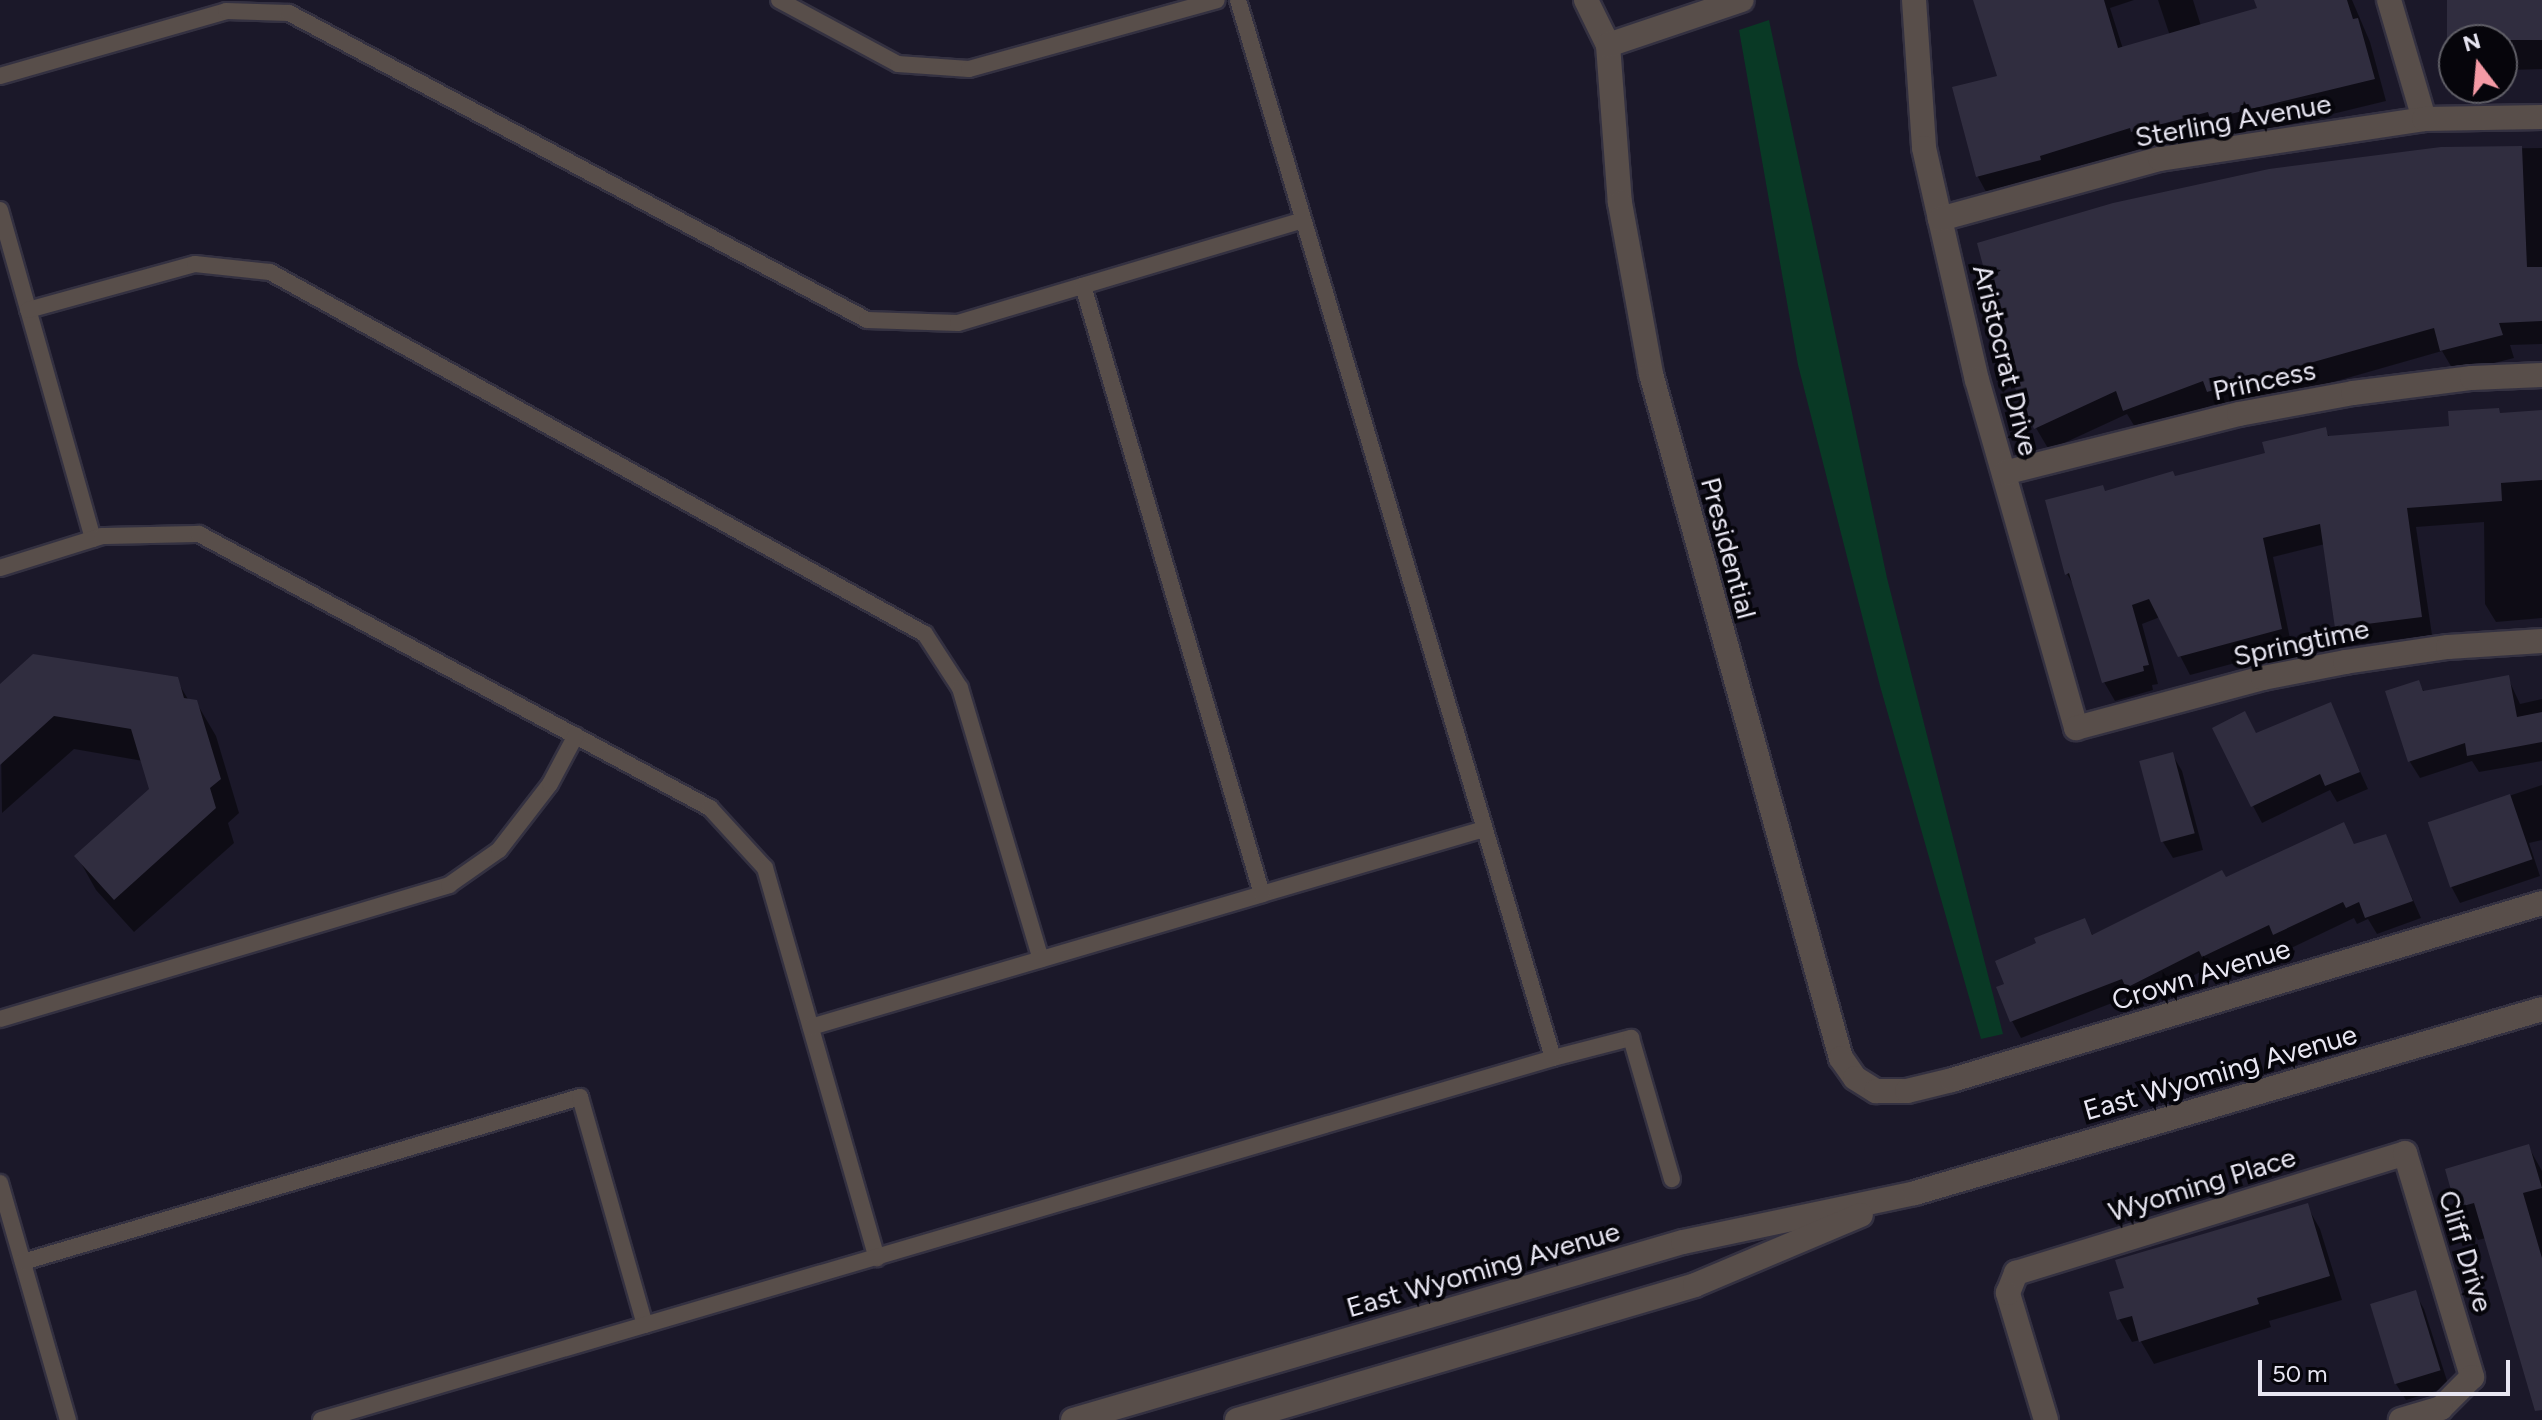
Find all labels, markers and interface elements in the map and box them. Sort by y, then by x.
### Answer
north arrow [2438,24,2518,104]
text: N [2460,27,2484,58]
street label: Sterling Avenue [2132,86,2334,154]
street label: Aristocrat Drive [1966,261,2046,459]
street label: Princess [2210,353,2318,407]
street label: Presidential [1694,474,1764,622]
street label: Springtime [2230,611,2372,673]
street label: Crown Avenue [2108,931,2294,1017]
street label: East Wyoming Avenue [2079,1017,2361,1127]
street label: Wyoming Place [2104,1140,2300,1228]
street label: Cliff Drive [2432,1186,2500,1316]
street label: East Wyoming Avenue [1342,1214,1624,1324]
scale bar [2262,1344,2514,1394]
text: 50 m [2272,1359,2328,1388]

